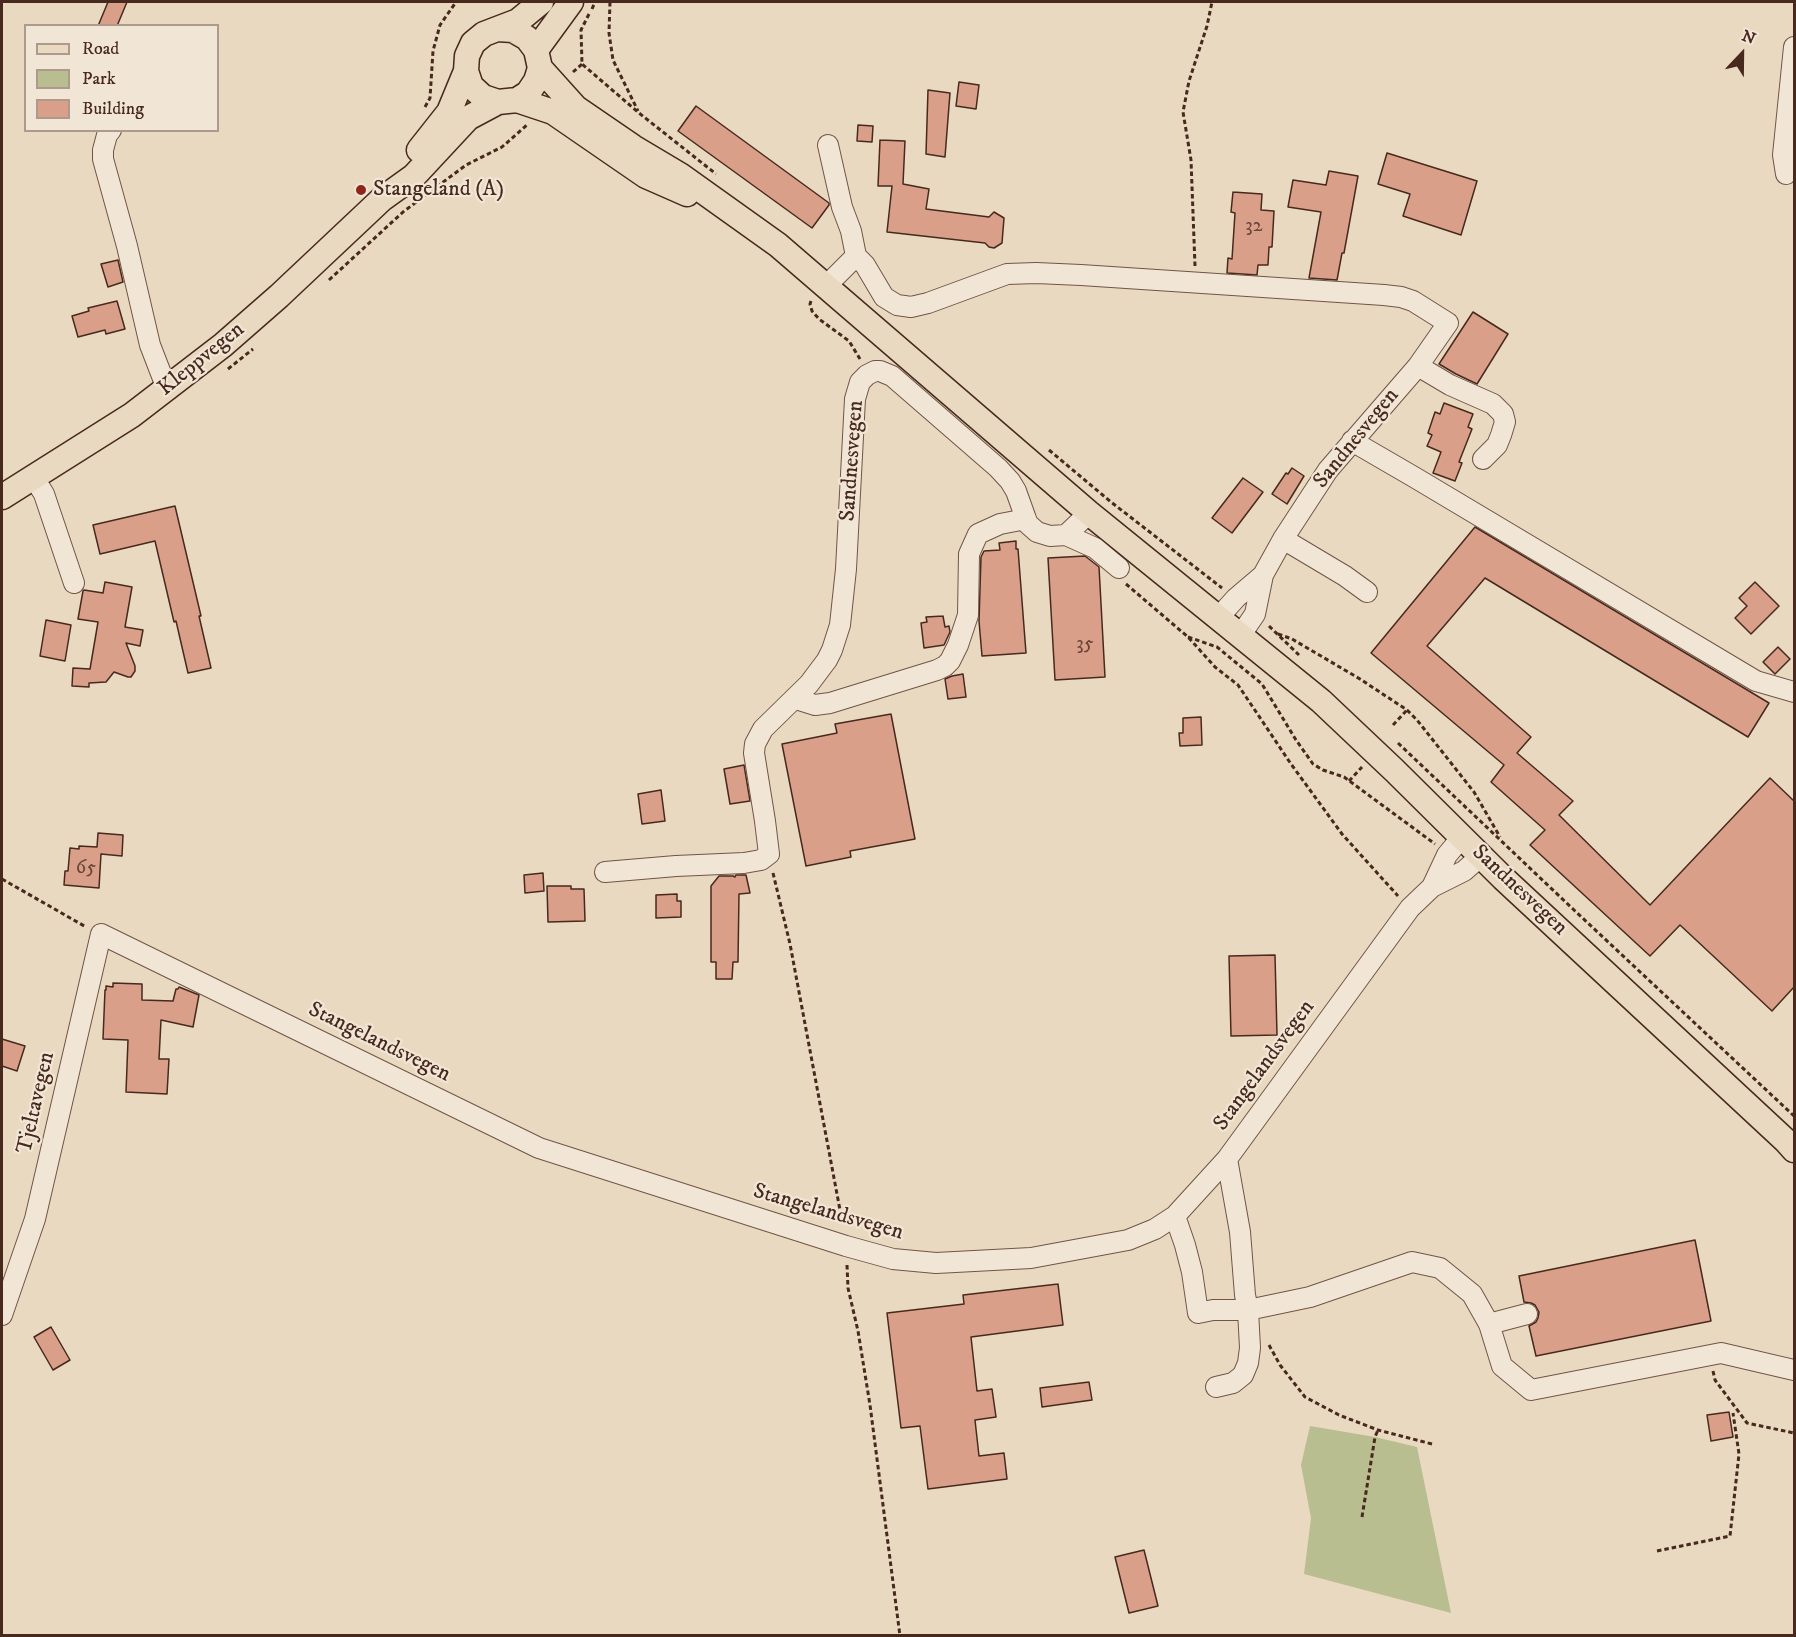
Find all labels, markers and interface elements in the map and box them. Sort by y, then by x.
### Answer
legend [24,24,219,132]
north arrow [1712,24,1772,84]
text: N [1739,26,1759,49]
text: Road [82,38,119,60]
text: Park [82,68,116,90]
text: Building [82,98,144,120]
place label: Stangeland (A) [373,177,504,203]
marker: Stangeland (A) [354,183,368,197]
house number: 32 [1245,215,1263,239]
street label: Kleppvegen [154,317,250,403]
street label: Sandnesvegen [1309,384,1405,494]
street label: Sandnesvegen [836,400,870,522]
house number: 35 [1076,633,1094,657]
street label: Sandnesvegen [1466,840,1572,942]
house number: 65 [76,857,96,881]
street label: Stangelandsvegen [1209,996,1321,1136]
street label: Stangelandsvegen [304,997,454,1089]
street label: Tjeltavegen [12,1050,62,1156]
street label: Stangelandsvegen [750,1179,906,1247]

